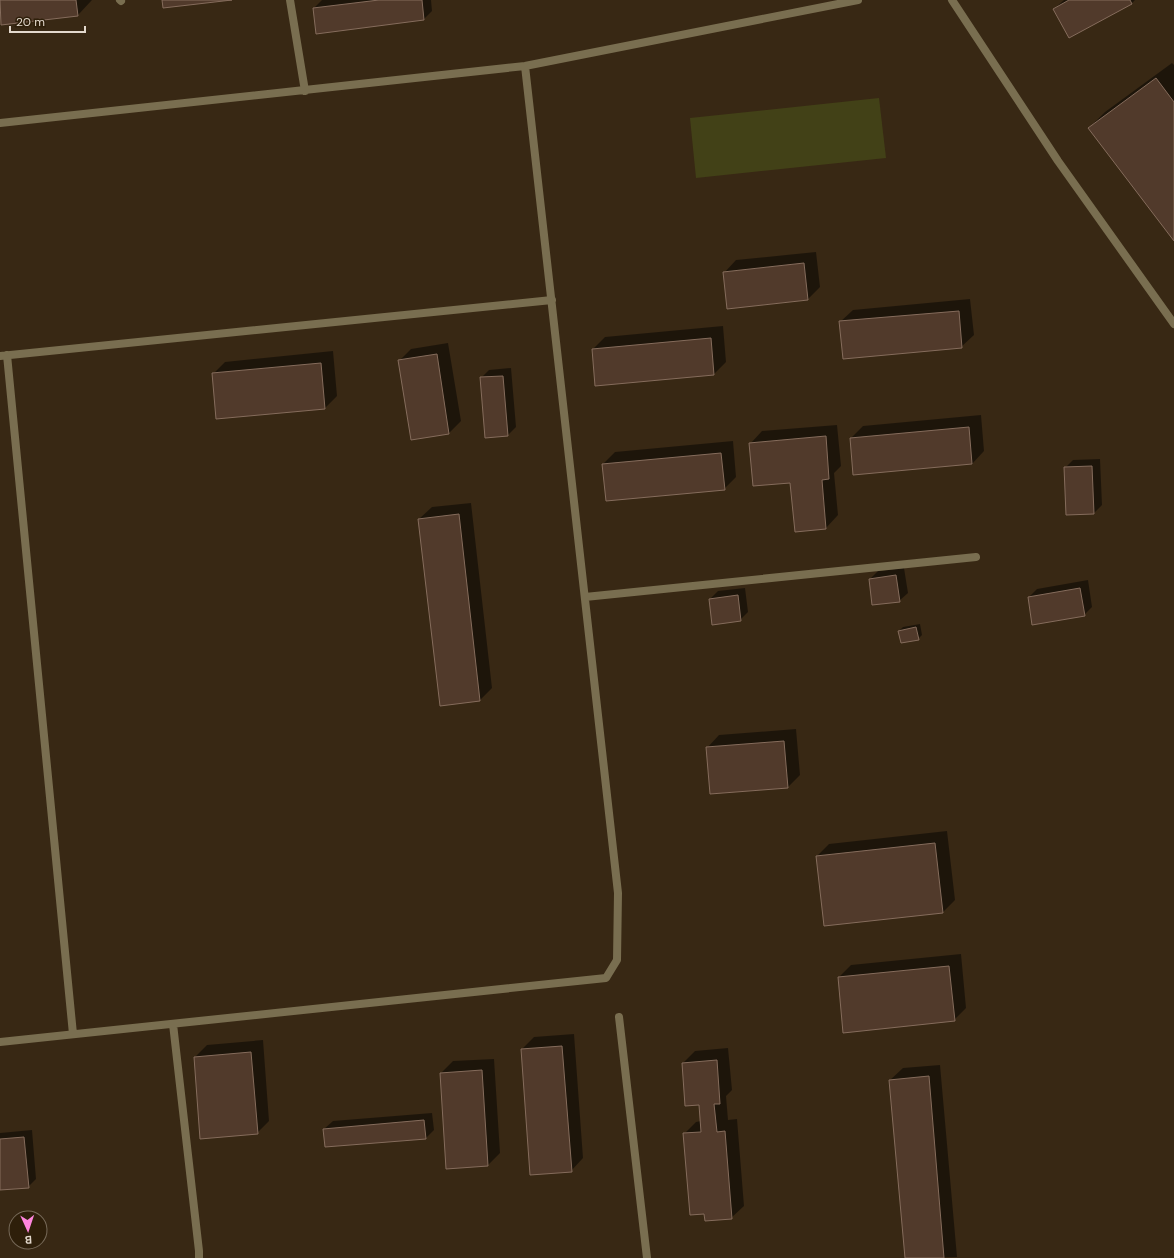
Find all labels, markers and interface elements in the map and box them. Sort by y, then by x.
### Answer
scale bar [10,8,85,34]
text: 20 m [16,14,45,30]
north arrow [8,1210,48,1250]
text: B [25,1233,32,1247]

